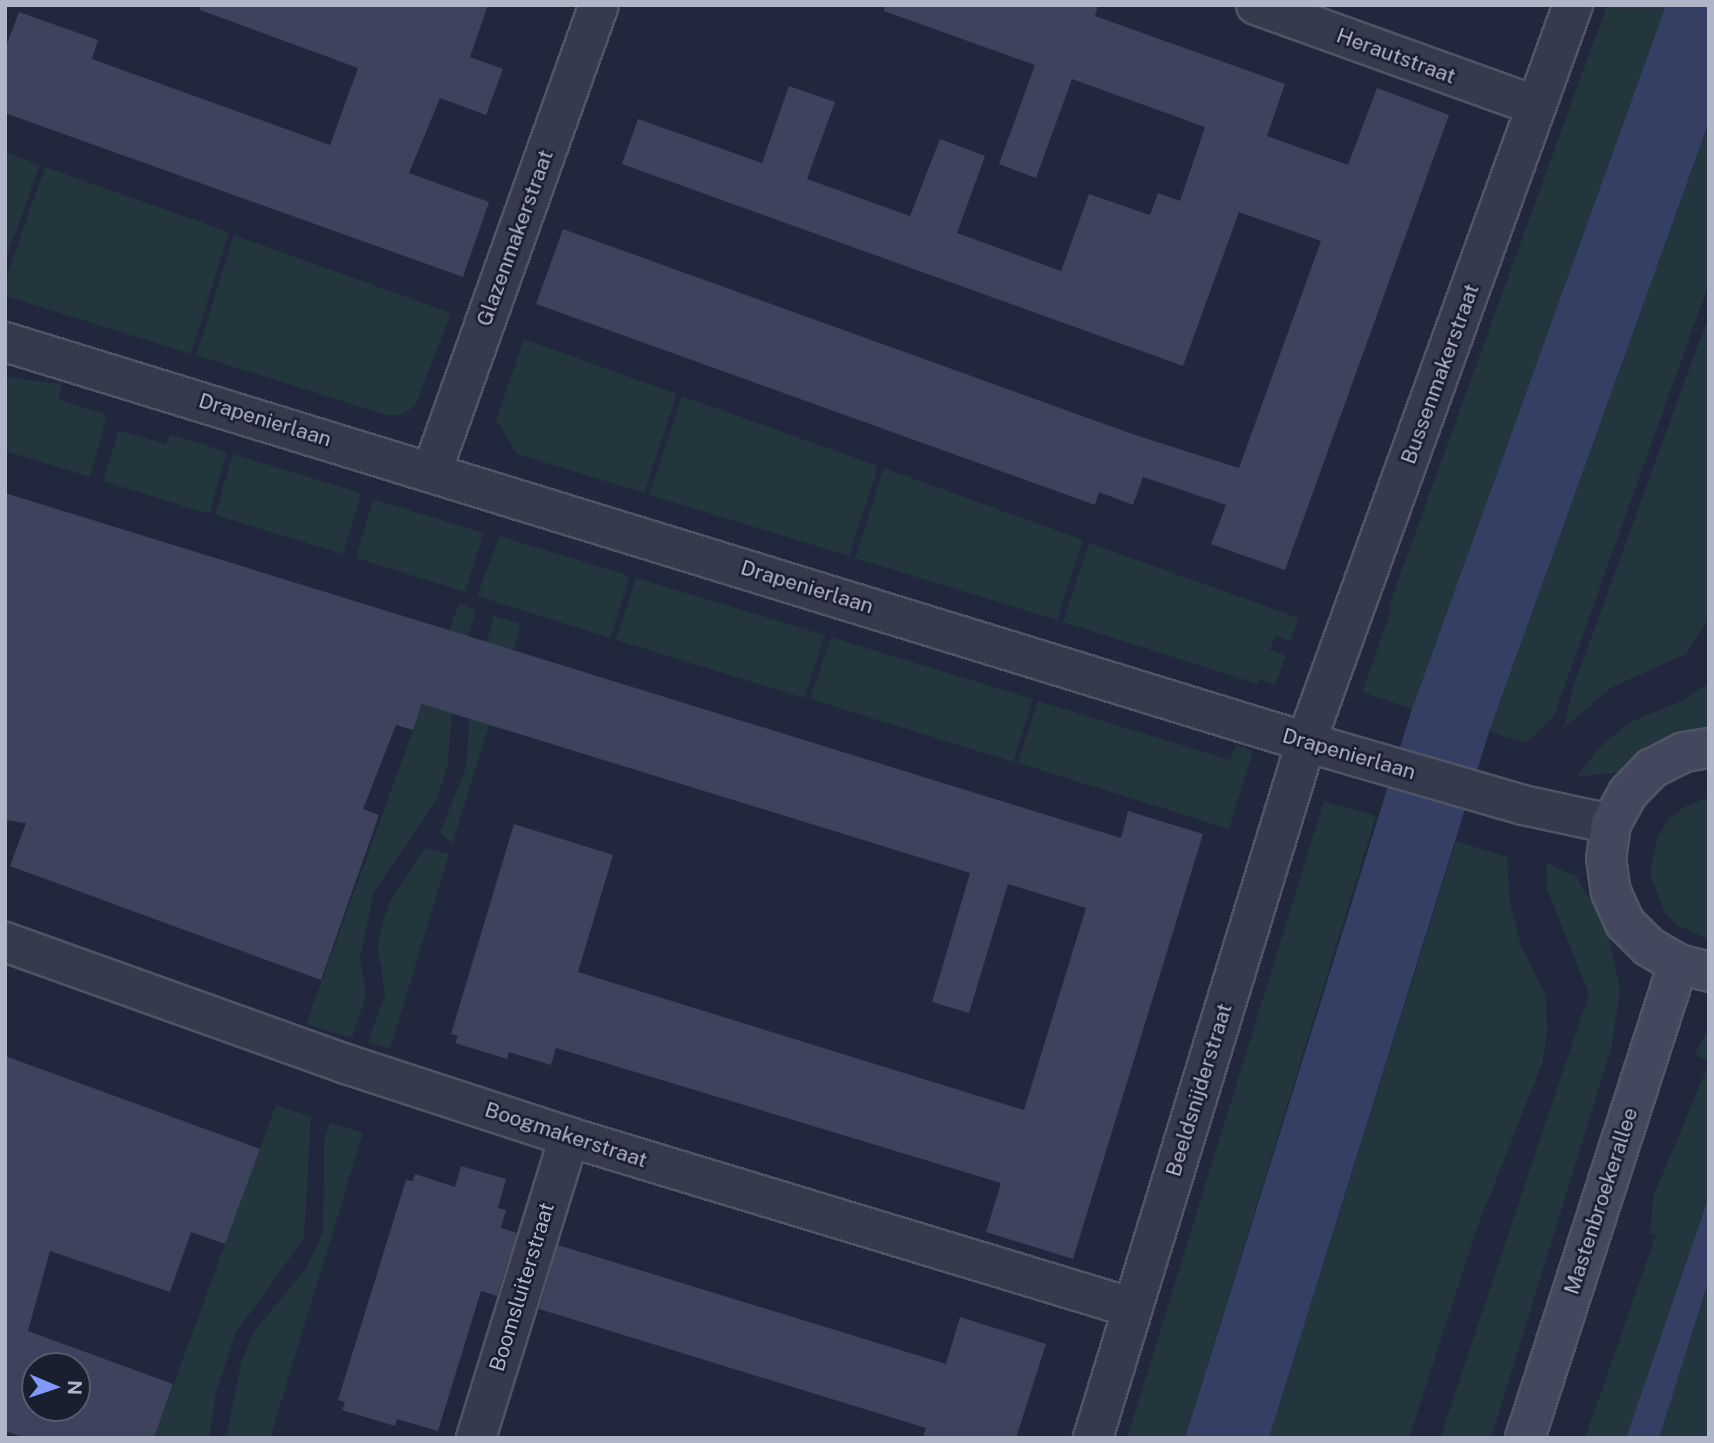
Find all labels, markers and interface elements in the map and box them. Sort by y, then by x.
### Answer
street label: Herautstraat [1333,23,1459,89]
street label: Glazenmakerstraat [471,146,559,330]
street label: Bussenmakerstraat [1396,280,1484,468]
street label: Drapenierlaan [196,388,334,452]
street label: Drapenierlaan [738,555,876,619]
street label: Drapenierlaan [1279,723,1419,785]
street label: Beeldsnijderstraat [1161,1000,1237,1180]
street label: Boogmakerstraat [482,1097,650,1173]
street label: Mastenbroekerallee [1559,1104,1643,1298]
street label: Boomsluiterstraat [484,1199,560,1375]
north arrow [21,1352,91,1422]
text: N [64,1380,86,1395]

